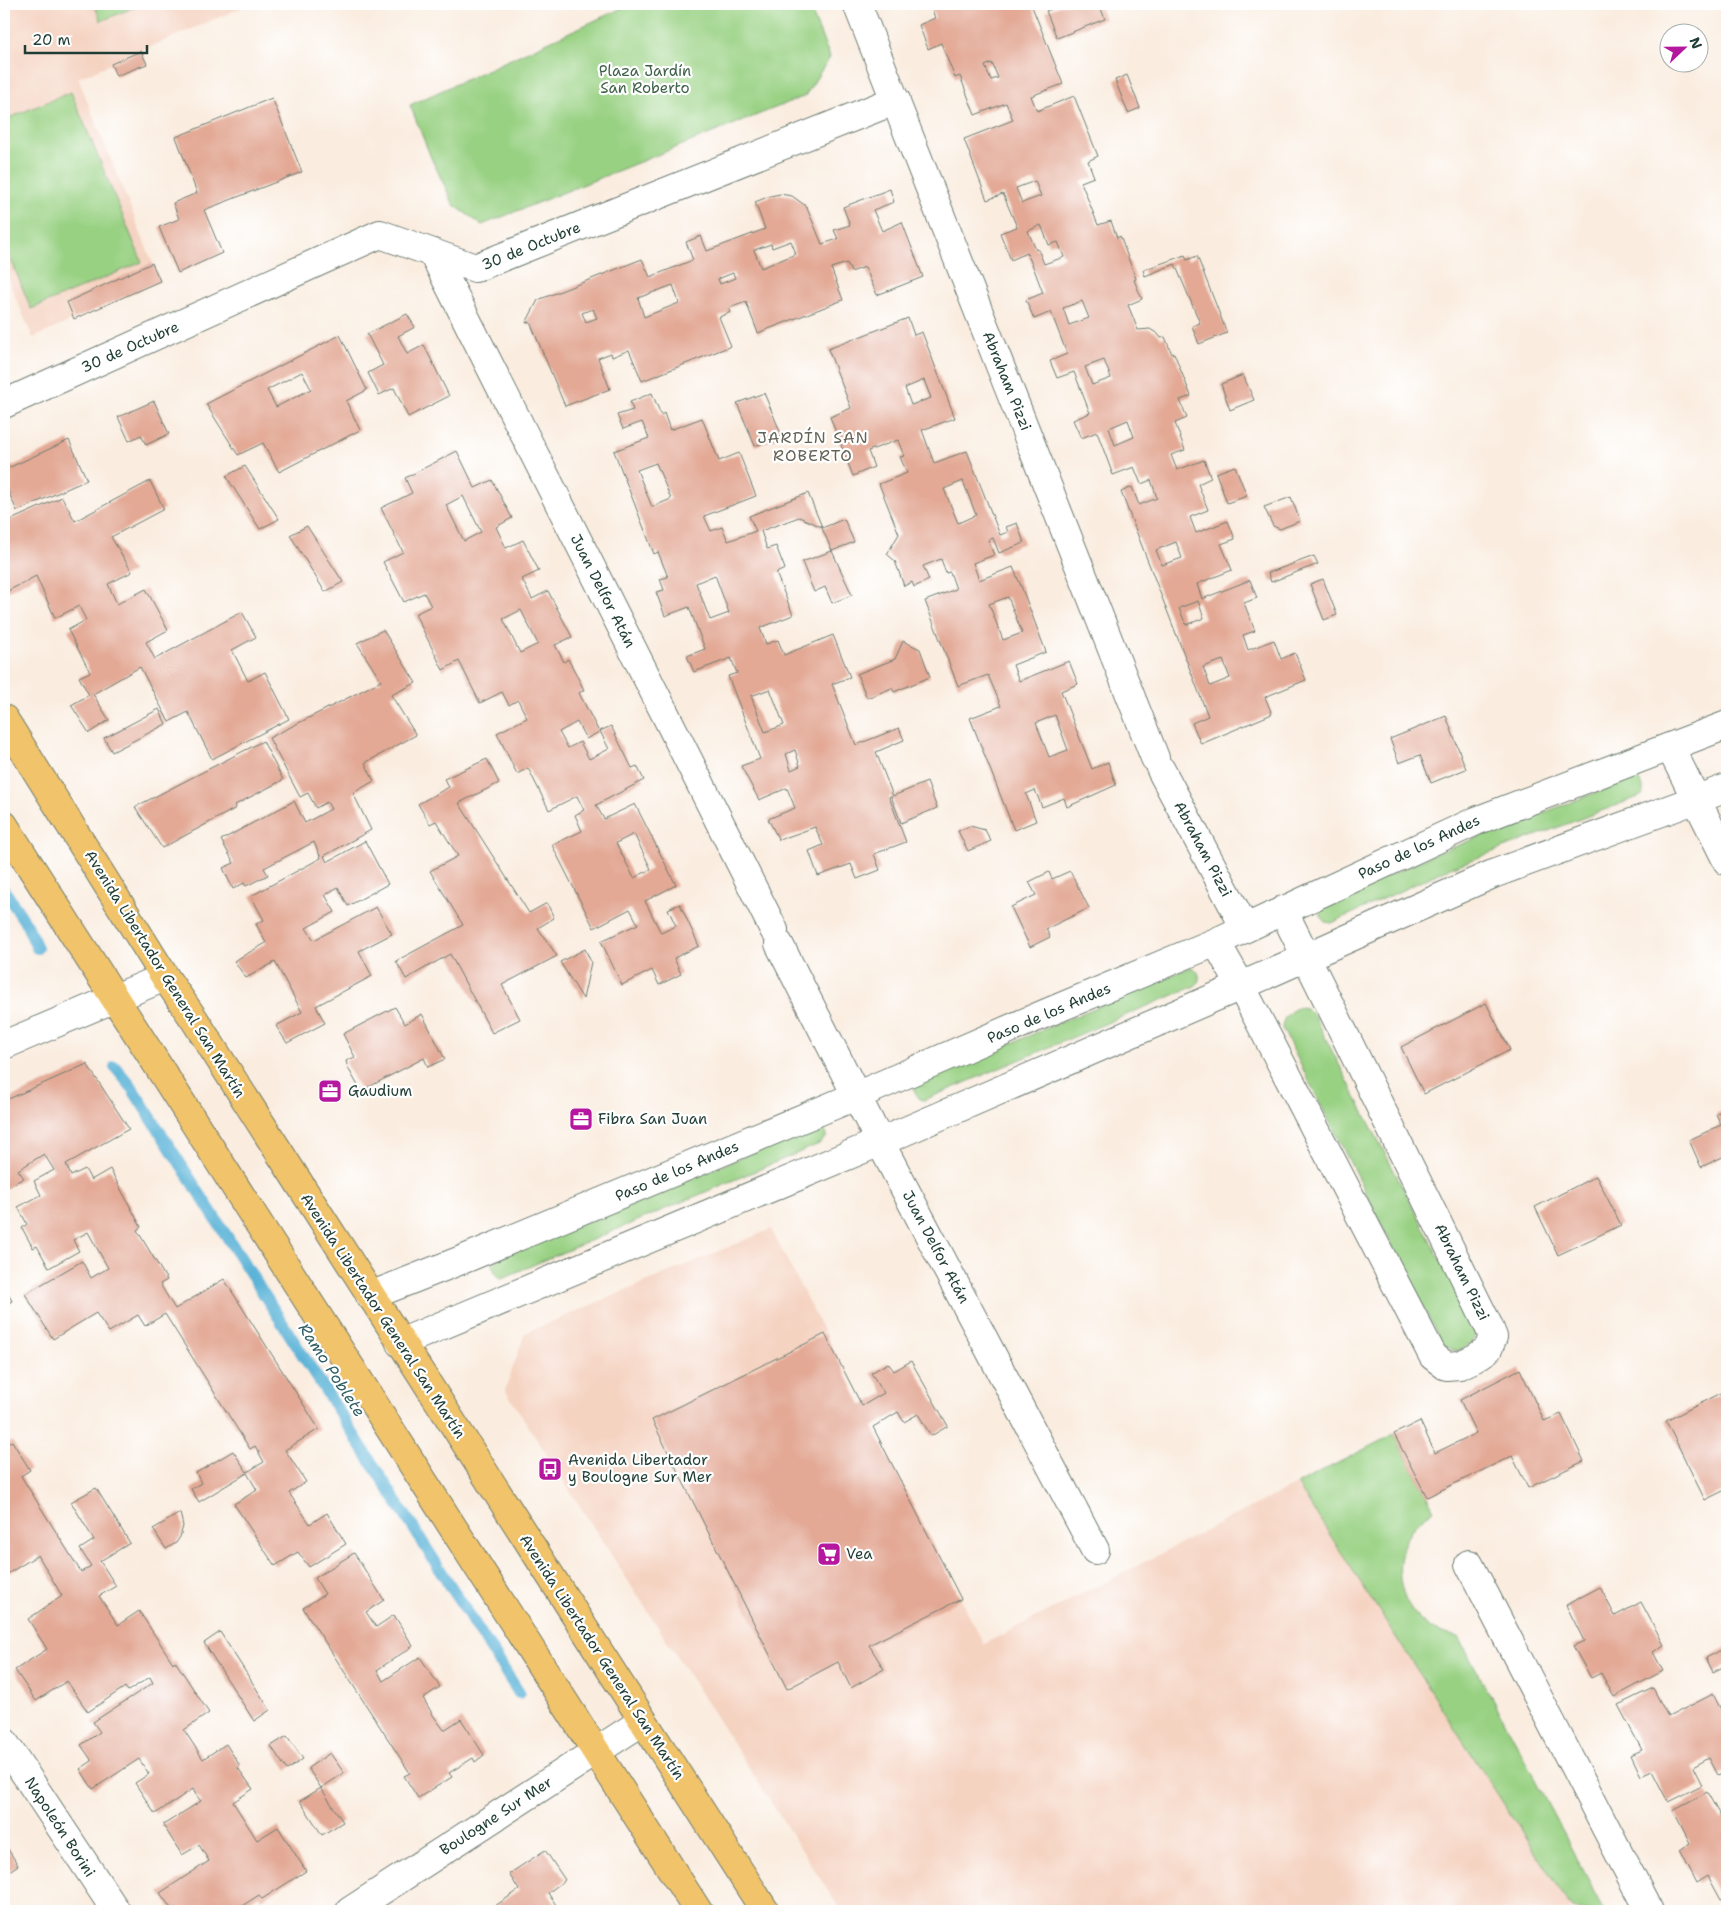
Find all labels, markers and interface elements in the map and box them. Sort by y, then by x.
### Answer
scale bar [25,22,148,54]
north arrow [1658,22,1708,72]
text: 20 m [32,30,71,50]
text: N [1686,35,1706,52]
park label: Plaza Jardín San Roberto [599,61,691,98]
street label: 30 de Octubre [479,217,583,275]
street label: 30 de Octubre [78,317,182,377]
street label: Abraham Pizzi [978,328,1036,434]
district label: JARDÍN SAN ROBERTO [757,427,869,466]
street label: Juan Delfor Atán [566,531,640,651]
street label: Abraham Pizzi [1169,798,1237,900]
street label: Paso de los Andes [1355,810,1483,884]
street label: Avenida Libertador General San Martín [80,846,250,1102]
street label: Paso de los Andes [984,978,1114,1048]
office icon: Gaudium [317,1078,343,1104]
place label: Gaudium [348,1081,412,1101]
office icon: Fibra San Juan [568,1106,594,1132]
place label: Fibra San Juan [598,1109,707,1129]
street label: Paso de los Andes [612,1136,742,1206]
street label: Juan Delfor Atán [898,1187,974,1307]
street label: Avenida Libertador General San Martín [296,1190,470,1442]
street label: Abraham Pizzi [1430,1220,1494,1324]
water label: Ramo Poblete [294,1319,370,1421]
place label: Avenida Libertador y Boulogne Sur Mer [568,1450,712,1487]
bus stop icon: Avenida Libertador y Boulogne Sur Mer [537,1456,563,1482]
street label: Avenida Libertador General San Martín [515,1531,689,1783]
supermarket icon: Vea [816,1541,842,1567]
place label: Vea [846,1544,873,1564]
street label: Boulogne Sur Mer [436,1772,556,1860]
street label: Napoleón Borini [20,1773,100,1881]

